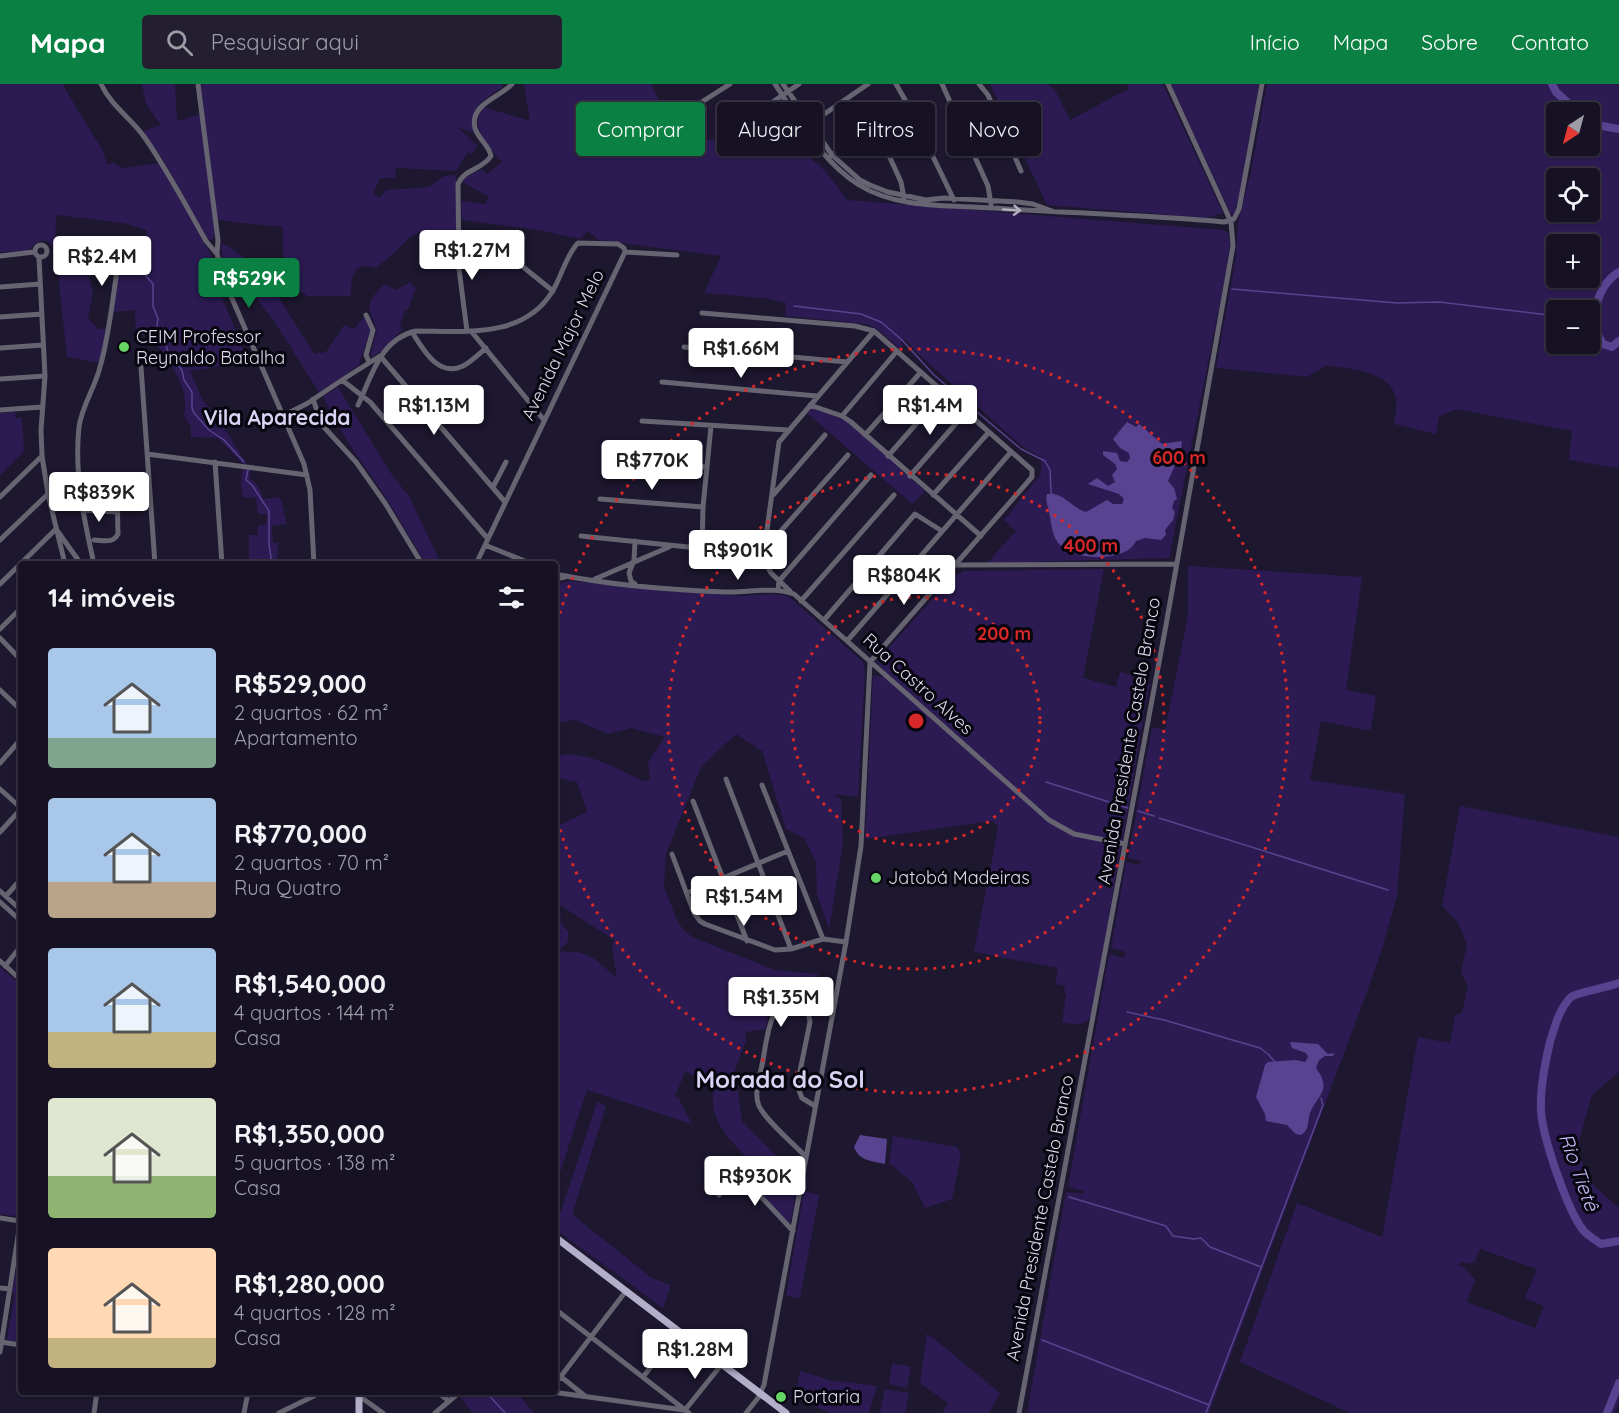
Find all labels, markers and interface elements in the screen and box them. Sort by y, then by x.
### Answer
search box [142,15,562,69]
text: Mapa [30,25,106,60]
icon: search [163,26,196,59]
text: Pesquisar aqui [211,28,359,56]
text: Início [1250,29,1300,55]
text: Mapa [1333,29,1388,55]
text: Sobre [1421,29,1478,55]
text: Contato [1511,29,1589,55]
chip: Comprar [576,102,705,156]
chip: Alugar [717,102,823,156]
chip: Filtros [835,102,935,156]
chip: Novo [947,102,1041,156]
north arrow [1546,102,1600,156]
map controls [1546,102,1600,354]
button: locate [1546,168,1600,222]
one-way arrow [1002,205,1022,216]
pin: R$1.27M [417,230,527,281]
button: + [1546,234,1600,288]
pin: R$2.4M [53,236,151,287]
text: R$1.27M [433,237,511,262]
text: R$2.4M [67,243,137,268]
pin: R$529K [200,258,298,309]
text: R$529K [212,265,286,290]
street label: Avenida Major Melo [516,266,609,424]
button: − [1546,300,1600,354]
place label: CEIM Professor Reynaldo Batalha [136,325,285,369]
pin: R$1.66M [686,328,796,379]
text: R$1.66M [703,335,779,360]
marker: CEIM Professor Reynaldo Batalha [117,340,131,354]
pin: R$1.13M [379,385,489,436]
pin: R$1.4M [881,385,979,436]
text: R$1.13M [398,392,470,417]
text: R$1.4M [897,392,963,417]
district label: Vila Aparecida [203,404,351,430]
pin: R$770K [603,440,701,491]
text: 600 m [1152,446,1206,469]
text: R$770K [615,447,689,472]
pin: R$839K [50,472,148,523]
text: R$839K [63,479,135,504]
pin: R$901K [689,530,787,581]
text: 400 m [1064,534,1118,557]
text: R$901K [703,537,773,562]
pin: R$804K [855,555,953,606]
text: R$804K [867,562,941,587]
text: 14 imóveis [48,581,175,614]
icon: filters [495,581,528,614]
street label: Avenida Presidente Castelo Branco [1092,596,1165,886]
text: 200 m [977,622,1031,645]
street label: Rua Castro Alves [858,628,978,739]
text: R$529,000 [234,667,366,700]
icon: home [96,672,168,744]
text: 2 quartos · 62 m² [234,700,389,725]
centre of rings [906,711,926,731]
text: Apartamento [234,725,358,750]
text: R$770,000 [234,817,367,850]
icon: home [96,822,168,894]
text: 2 quartos · 70 m² [234,850,389,875]
place label: Jatobá Madeiras [888,866,1030,889]
marker: Jatobá Madeiras [869,871,883,885]
text: Rua Quatro [234,875,341,900]
pin: R$1.54M [689,876,799,927]
text: R$1.54M [705,883,783,908]
text: R$1,540,000 [234,967,386,1000]
icon: home [96,972,168,1044]
pin: R$1.35M [726,977,836,1028]
text: R$1.35M [742,984,820,1009]
text: 4 quartos · 144 m² [234,1000,395,1025]
text: Casa [234,1025,281,1050]
district label: Morada do Sol [695,1064,865,1094]
street label: Avenida Presidente Castelo Branco [1000,1073,1079,1363]
text: R$1,350,000 [234,1117,385,1150]
icon: home [96,1122,168,1194]
water label: Rio Tietê [1554,1130,1605,1215]
text: 5 quartos · 138 m² [234,1150,395,1175]
pin: R$930K [706,1156,804,1207]
text: R$930K [718,1163,792,1188]
text: Casa [234,1175,281,1200]
text: R$1,280,000 [234,1267,385,1300]
icon: home [96,1272,168,1344]
text: 4 quartos · 128 m² [234,1300,396,1325]
text: Casa [234,1325,281,1350]
pin: R$1.28M [640,1329,750,1380]
text: R$1.28M [656,1336,734,1361]
place label: Portaria [793,1385,860,1408]
marker: Portaria [774,1390,788,1404]

